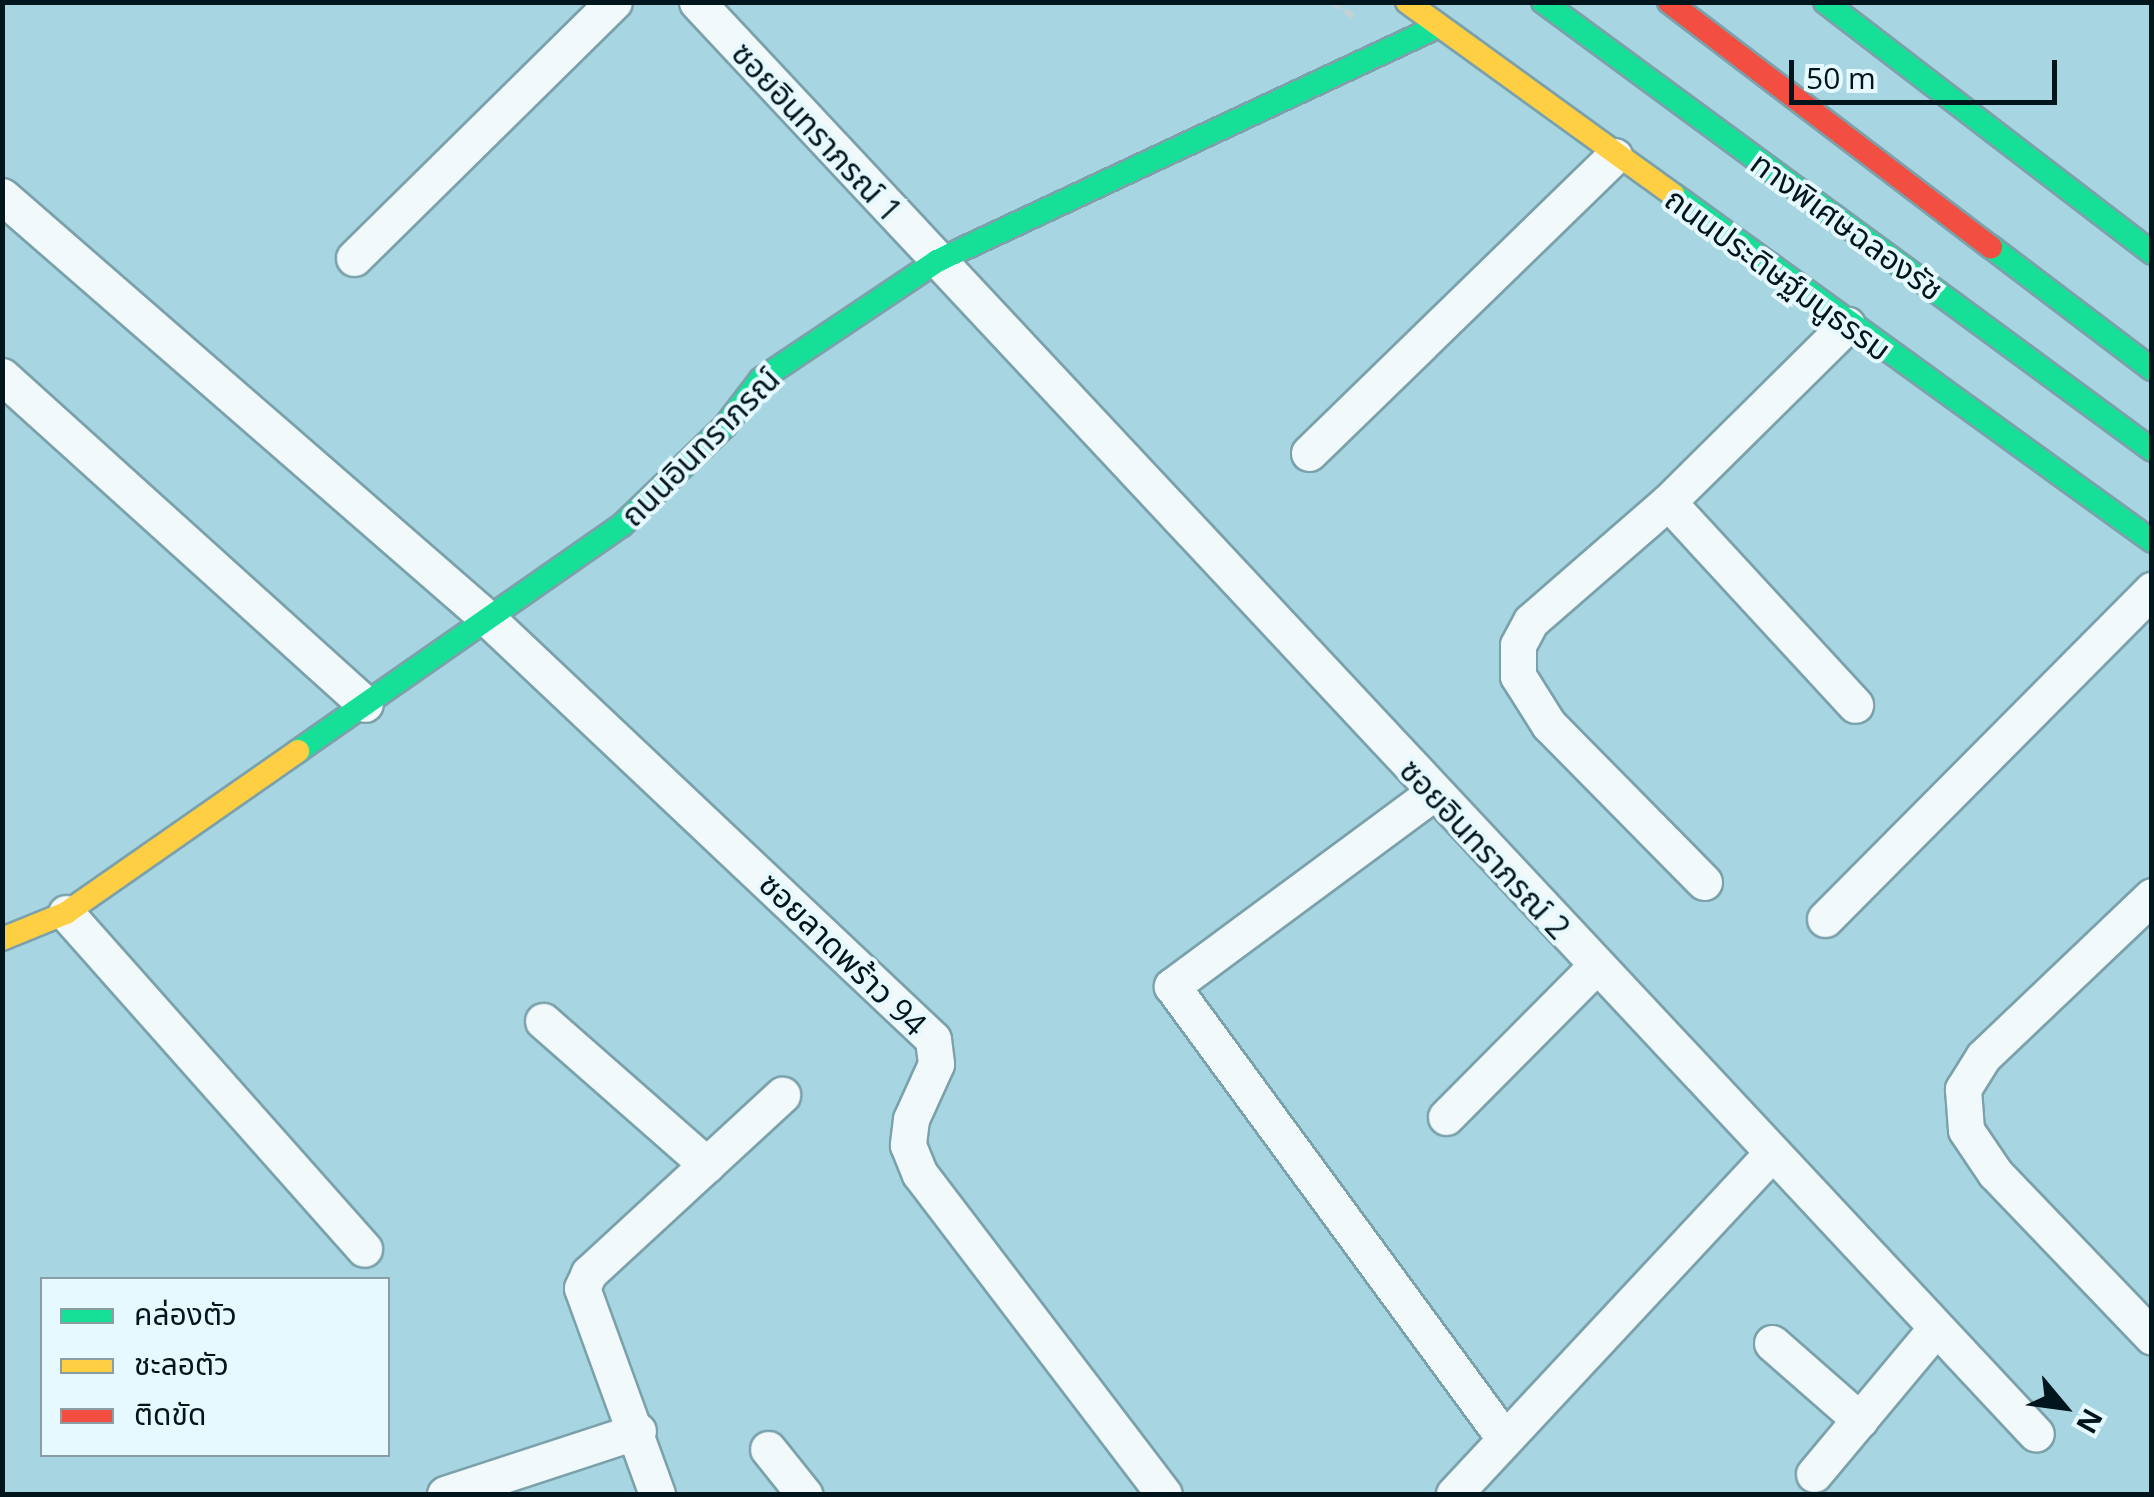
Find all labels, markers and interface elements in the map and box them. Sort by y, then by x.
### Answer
street label: ซอยอินทราภรณ์ 1 [724,34,910,230]
scale bar [1794,40,2062,102]
text: 50 m [1806,57,1876,98]
street label: ทางพิเศษฉลองรัช [1743,143,1951,309]
street label: ถนนประดิษฐ์มนูธรรม [1658,179,1898,369]
street label: ถนนอินทราภรณ์ [613,360,787,534]
street label: ซอยอินทราภรณ์ 2 [1392,751,1578,947]
street label: ซอยลาดพร้าว 94 [751,865,935,1043]
legend [40,1277,390,1457]
text: คล่องตัว [134,1293,237,1334]
text: ชะลอตัว [134,1343,229,1384]
north arrow [2014,1357,2114,1457]
text: ติดขัด [134,1393,206,1434]
text: N [2068,1402,2112,1441]

